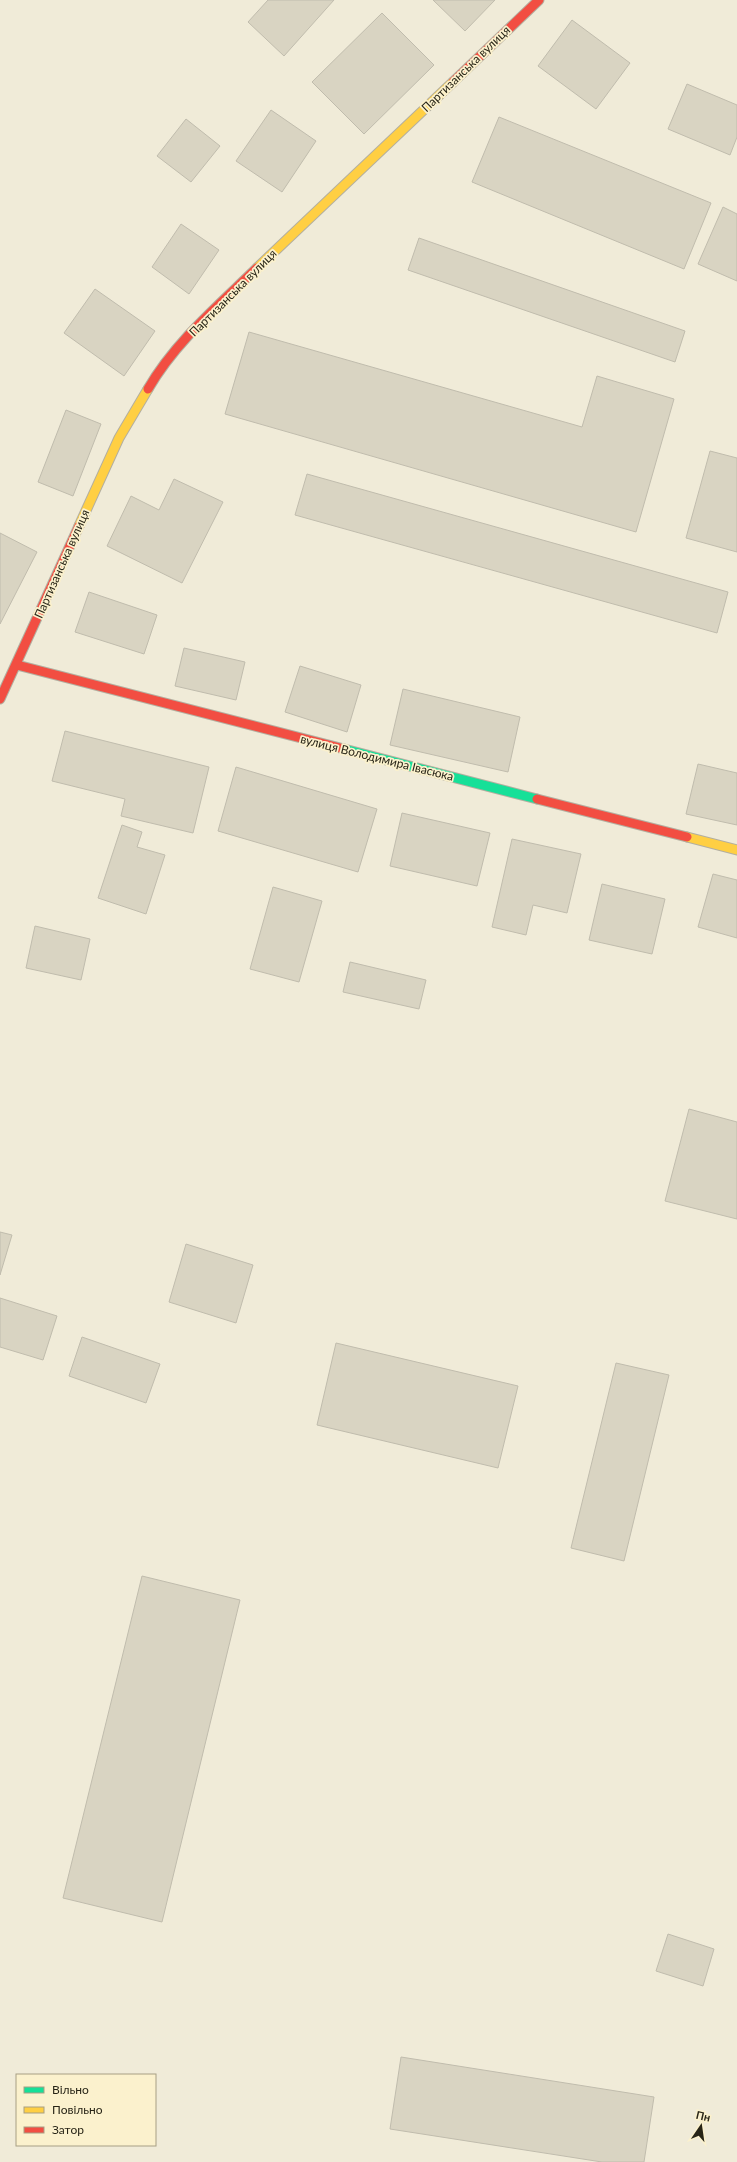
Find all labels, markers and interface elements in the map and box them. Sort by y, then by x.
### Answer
street label: Партизанська вулиця [418,22,513,115]
street label: Партизанська вулиця [186,246,280,339]
street label: Партизанська вулиця [31,507,92,621]
street label: вулиця Володимира Івасюка [299,731,455,784]
legend [16,2074,156,2146]
text: Вільно [52,2082,89,2097]
text: Повільно [52,2102,103,2117]
north arrow [681,2106,721,2146]
text: Пн [695,2108,712,2124]
text: Затор [52,2122,84,2137]

